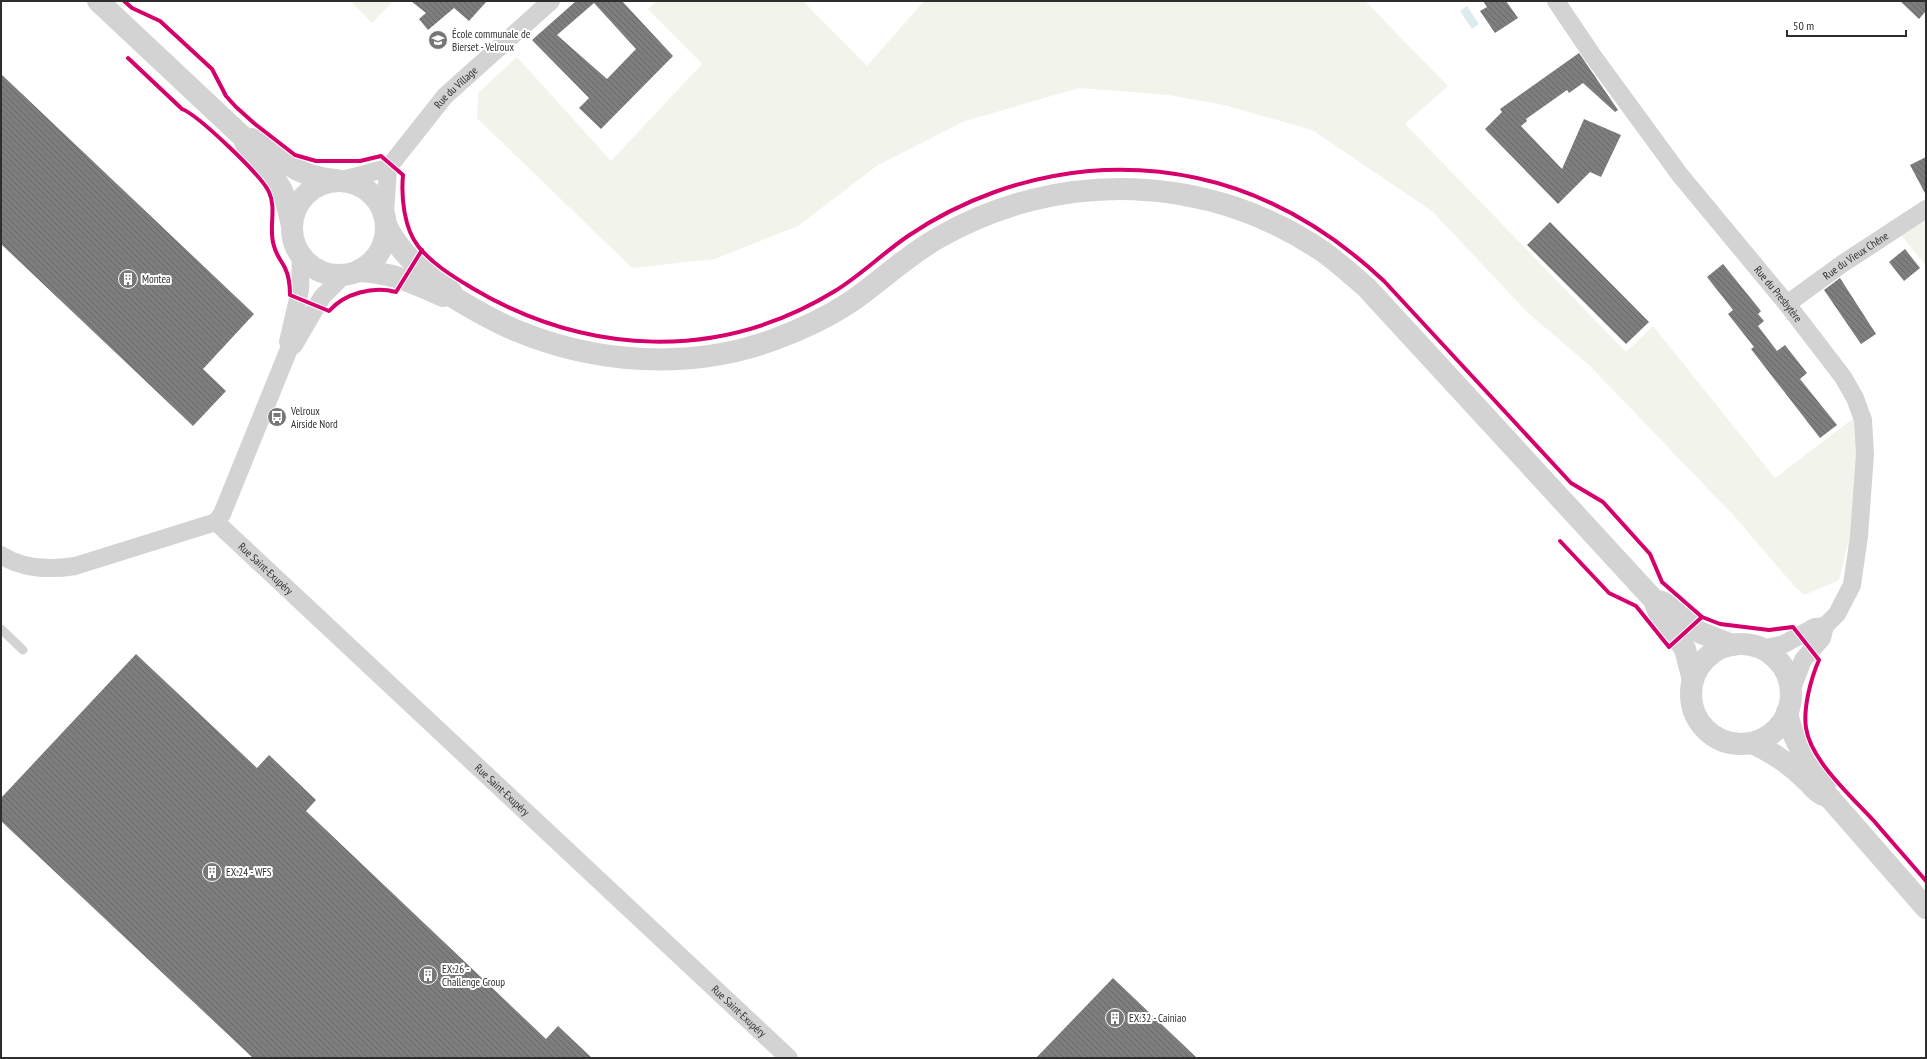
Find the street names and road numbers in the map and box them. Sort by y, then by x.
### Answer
street label: Rue du Village [431,63,481,111]
street label: Rue du Vieux Chêne [1820,228,1891,283]
street label: Rue du Presbytère [1751,263,1806,325]
street label: Rue Saint-Exupéry [235,539,297,598]
street label: Rue Saint-Exupéry [472,761,533,819]
street label: Rue Saint-Exupéry [709,982,770,1041]

